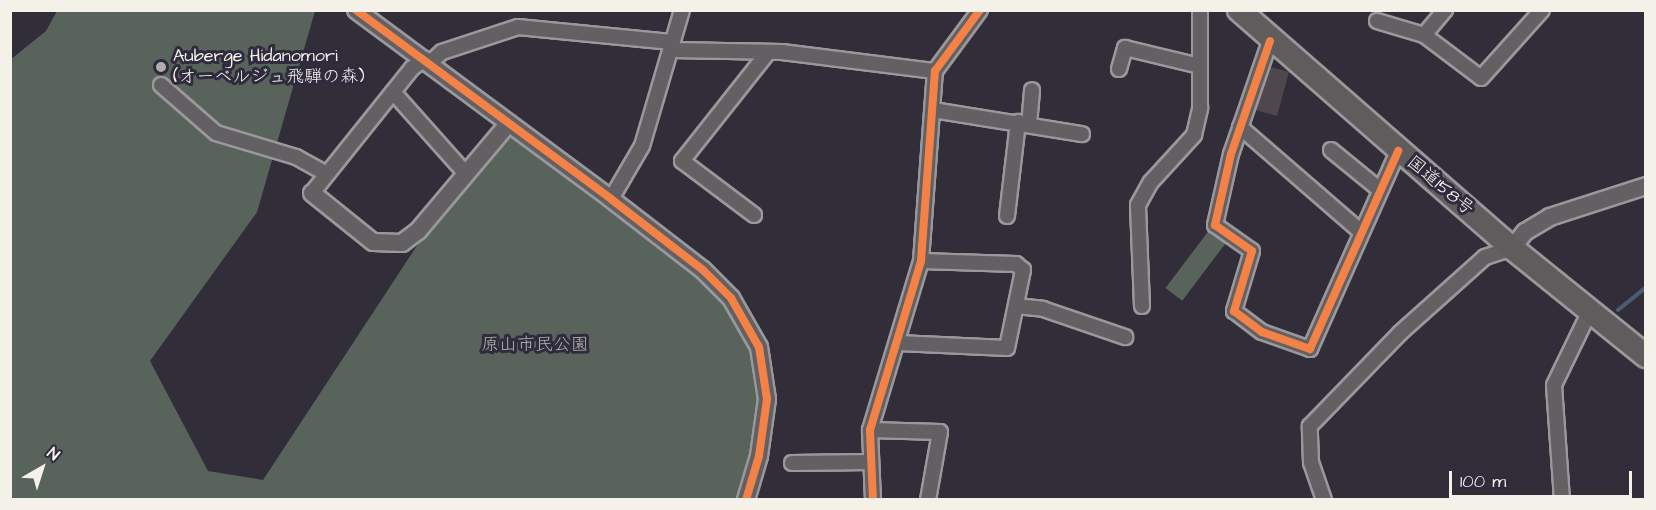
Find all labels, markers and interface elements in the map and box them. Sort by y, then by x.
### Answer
place label: Auberge Hidanomori (オーベルジュ飛騨の森) [173,46,365,88]
marker: Auberge Hidanomori (オーベルジュ飛騨の森) [154,60,168,74]
street label: 国道158号 [1402,152,1478,220]
park label: 原山市民公園 [481,334,589,356]
north arrow [12,438,72,498]
text: N [43,442,64,466]
scale bar [1452,459,1635,497]
text: 100 m [1460,469,1506,494]

